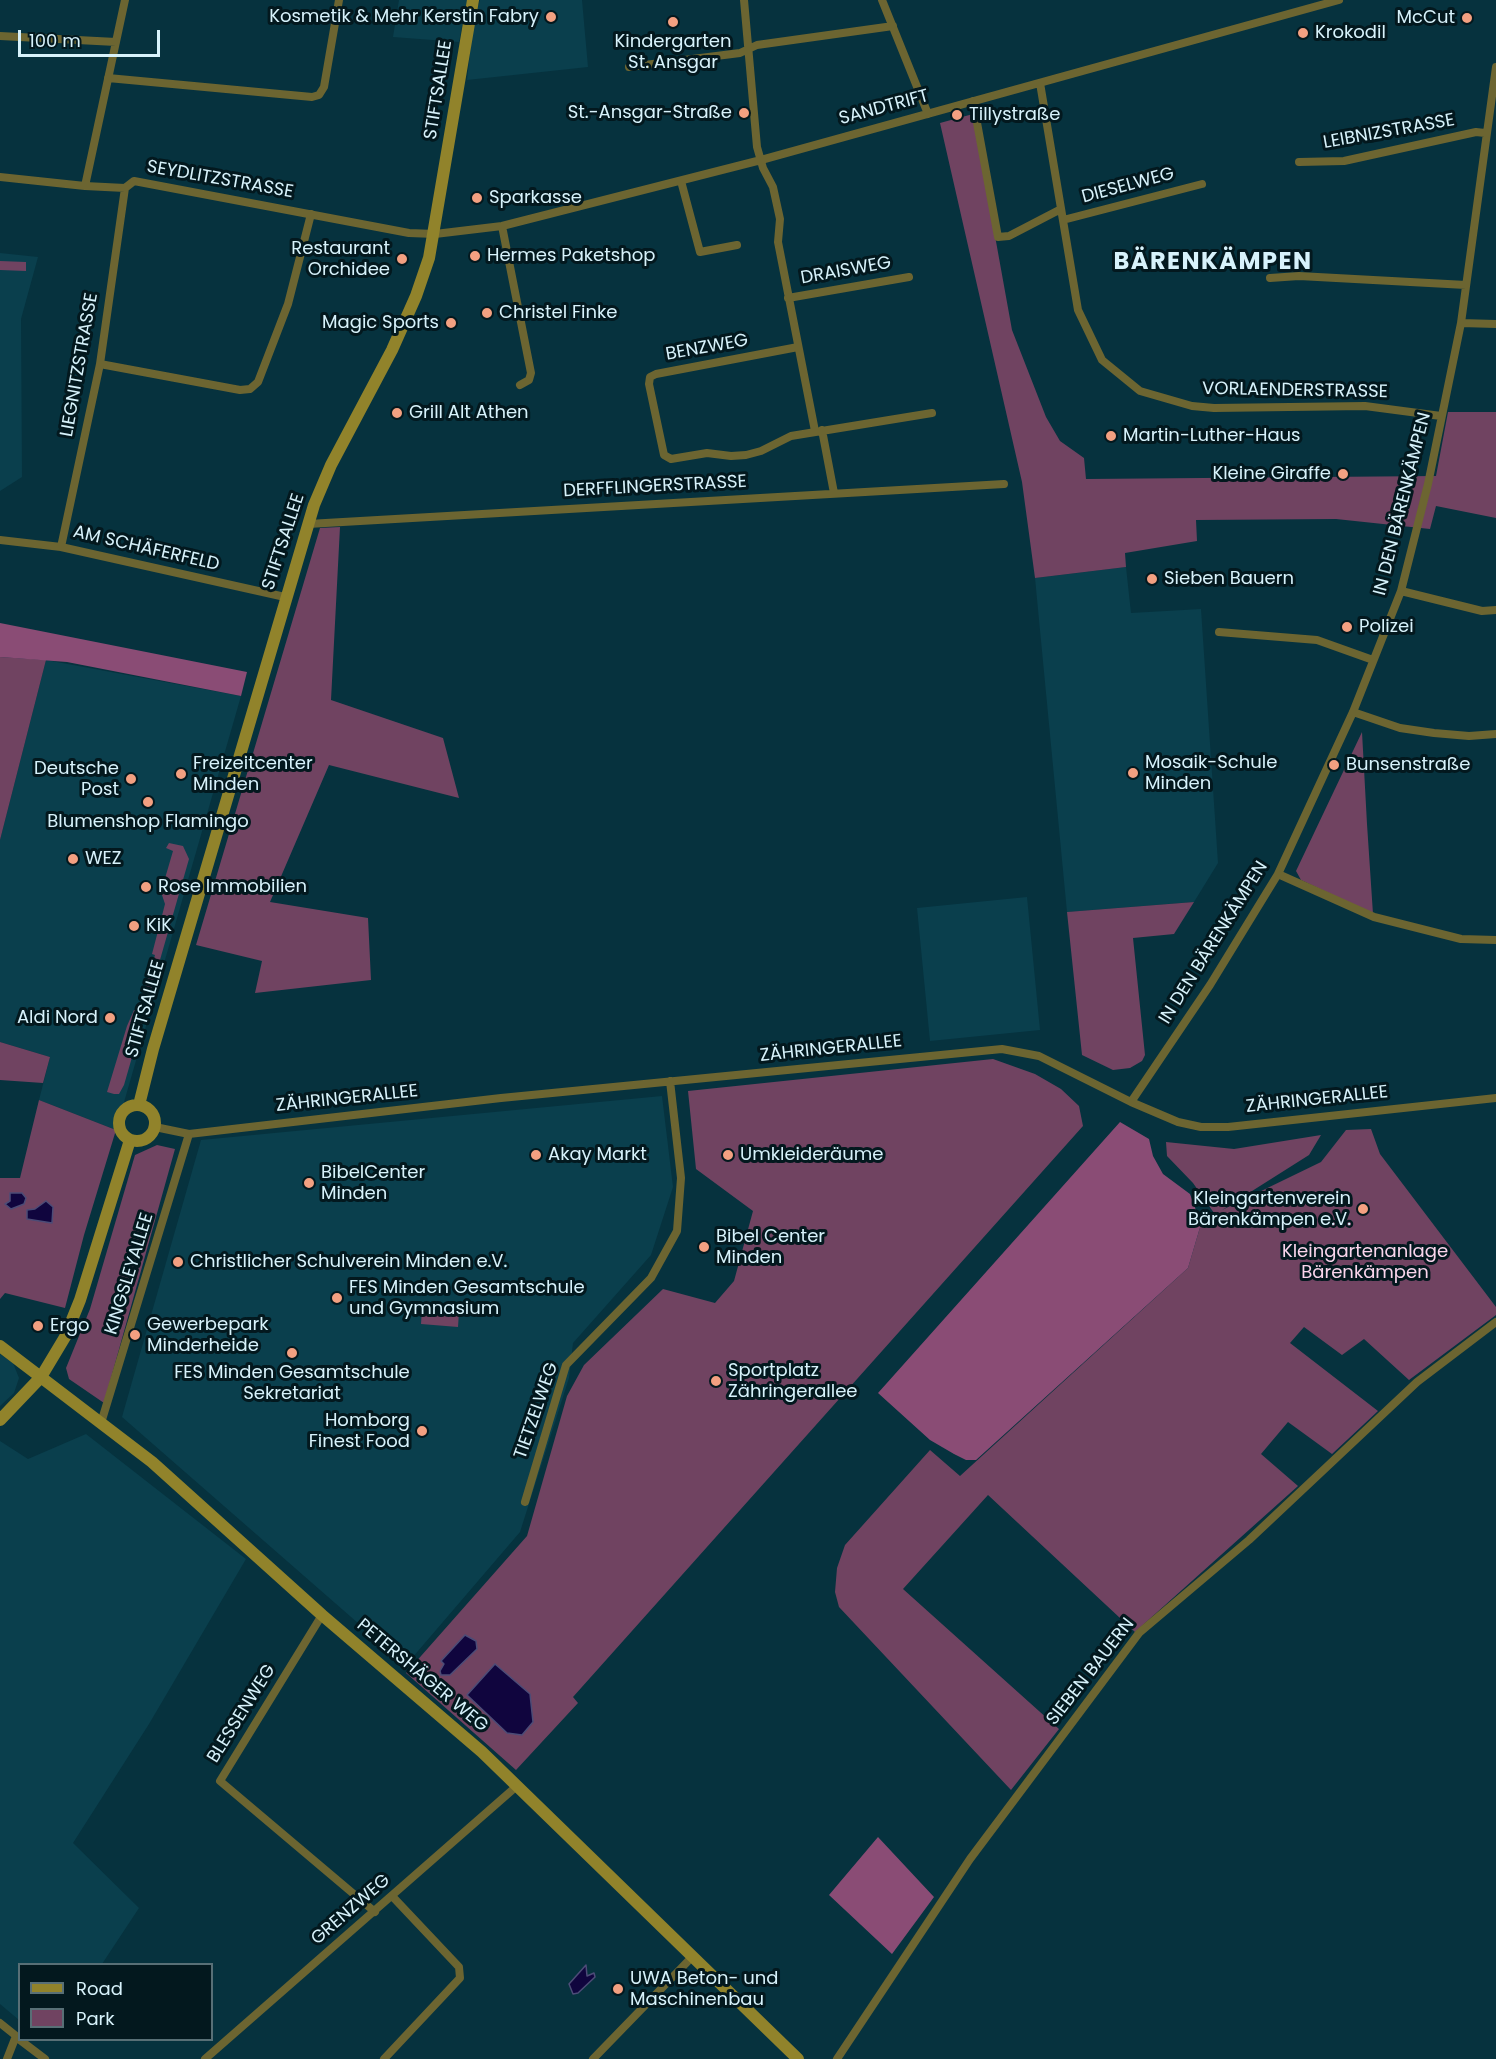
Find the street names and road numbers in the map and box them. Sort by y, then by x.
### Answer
street label: STIFTSALLEE [420,39,458,141]
street label: SANDTRIFT [837,86,931,130]
street label: LEIBNIZSTRASSE [1322,110,1456,154]
street label: SEYDLITZSTRASSE [145,156,295,204]
street label: DIESELWEG [1079,163,1177,209]
street label: DRAISWEG [799,252,893,290]
street label: LIEGNITZSTRASSE [57,291,103,439]
street label: BENZWEG [664,330,750,366]
street label: VORLAENDERSTRASSE [1202,379,1388,403]
street label: IN DEN BÄRENKÄMPEN [1370,410,1436,598]
street label: DERFFLINGERSTRASSE [563,471,747,503]
street label: STIFTSALLEE [258,491,310,593]
street label: AM SCHÄFERFELD [71,522,221,576]
street label: IN DEN BÄRENKÄMPEN [1155,858,1273,1028]
street label: STIFTSALLEE [122,958,170,1060]
street label: ZÄHRINGERALLEE [759,1031,903,1067]
street label: ZÄHRINGERALLEE [275,1081,419,1117]
street label: ZÄHRINGERALLEE [1245,1082,1389,1118]
street label: KINGSLEYALLEE [101,1211,159,1337]
street label: TIETZELWEG [510,1360,564,1462]
street label: SIEBEN BAUERN [1042,1614,1140,1730]
street label: PETERSHÄGER WEG [352,1615,492,1737]
street label: BLESSENWEG [203,1661,281,1767]
street label: GRENZWEG [307,1870,395,1950]

